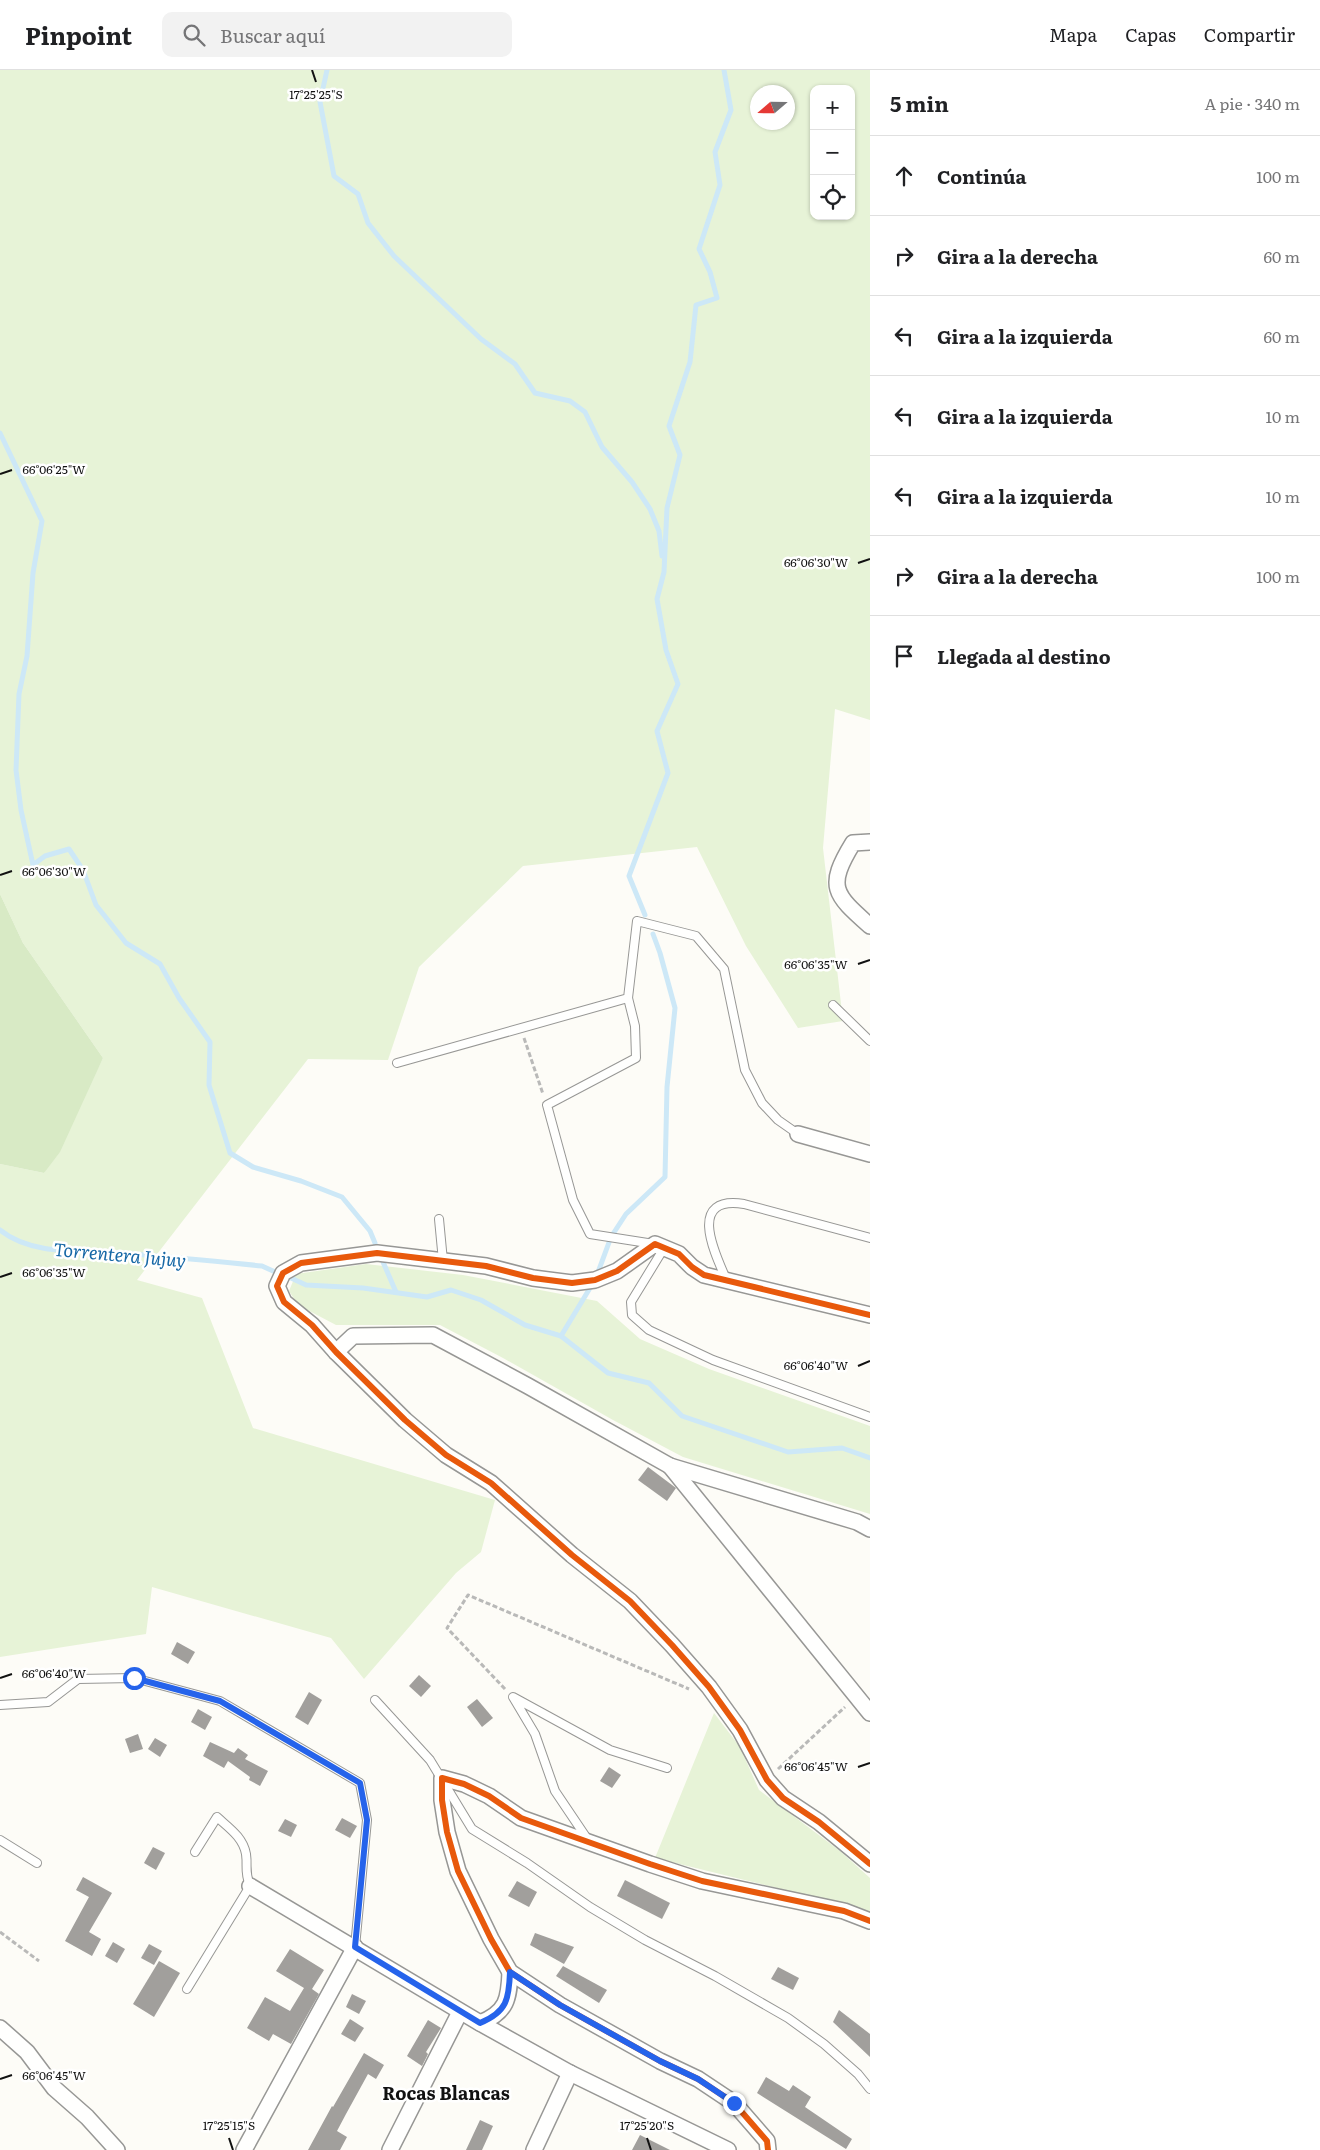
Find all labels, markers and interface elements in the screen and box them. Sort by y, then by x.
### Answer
search box [162,12,512,57]
text: Pinpoint [25,17,132,52]
icon: search [180,21,208,49]
text: Buscar aquí [220,21,325,49]
text: Mapa [1049,21,1097,48]
text: Capas [1125,21,1176,48]
text: Compartir [1204,21,1295,48]
text: 17°25'25"S [289,85,343,103]
north arrow [750,85,795,130]
map controls [810,85,855,220]
button: + [810,85,855,130]
text: 5 min [890,87,949,118]
text: A pie · 340 m [1204,91,1300,115]
button: − [810,130,855,175]
icon: ahead [890,162,918,190]
text: Continúa [937,162,1027,190]
text: 100 m [1256,164,1300,188]
button: locate [810,175,855,220]
icon: right [890,242,918,270]
text: Gira a la derecha [937,242,1098,270]
text: 60 m [1263,244,1300,268]
icon: left [890,322,918,350]
text: Gira a la izquierda [937,322,1113,350]
text: 60 m [1263,324,1300,348]
icon: left [890,402,918,430]
text: Gira a la izquierda [937,402,1113,430]
text: 10 m [1266,404,1300,428]
text: 66°06'25"W [23,460,85,478]
icon: left [890,482,918,510]
text: Gira a la izquierda [937,482,1113,510]
text: 10 m [1266,484,1300,508]
text: 66°06'30"W [784,553,848,571]
icon: right [890,562,918,590]
text: Gira a la derecha [937,562,1098,590]
text: 100 m [1256,564,1300,588]
icon: arrive [890,642,918,670]
text: Llegada al destino [937,642,1111,670]
text: 66°06'30"W [22,862,86,880]
text: 66°06'35"W [784,955,848,973]
water label: Torrentera Jujuy [53,1235,187,1273]
text: 66°06'35"W [22,1263,86,1281]
text: 66°06'40"W [784,1356,848,1374]
text: 66°06'40"W [22,1664,86,1682]
route start [123,1667,146,1690]
text: 66°06'45"W [784,1757,848,1775]
text: 66°06'45"W [22,2066,86,2084]
district label: Rocas Blancas [382,2079,510,2106]
route end [723,2092,746,2115]
text: 17°25'15"S [203,2116,255,2134]
text: 17°25'20"S [620,2116,674,2134]

